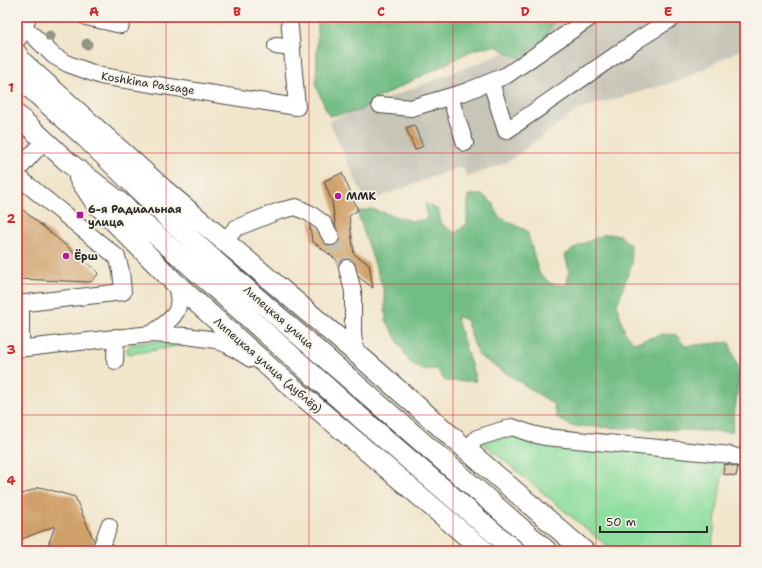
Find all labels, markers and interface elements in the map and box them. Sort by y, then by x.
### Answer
text: A [89,3,99,20]
text: B [233,3,241,20]
text: C [377,3,385,20]
text: D [520,3,530,20]
text: E [664,3,673,20]
street label: Koshkina Passage [100,69,196,98]
text: 1 [8,79,14,96]
place label: ММК [346,189,377,204]
marker: ММК [333,191,343,201]
place label: 6-я Радиальная улица [88,202,182,230]
text: 2 [6,210,16,227]
marker: 6-я Радиальная улица [75,210,85,220]
place label: Ёрш [74,249,98,264]
marker: Ёрш [61,251,71,261]
street label: Липецкая улица [240,283,317,352]
street label: Липецкая улица (дублёр) [210,314,325,416]
text: 3 [6,341,16,358]
text: 4 [6,472,16,489]
scale bar [600,508,707,534]
text: 50 m [606,514,636,530]

